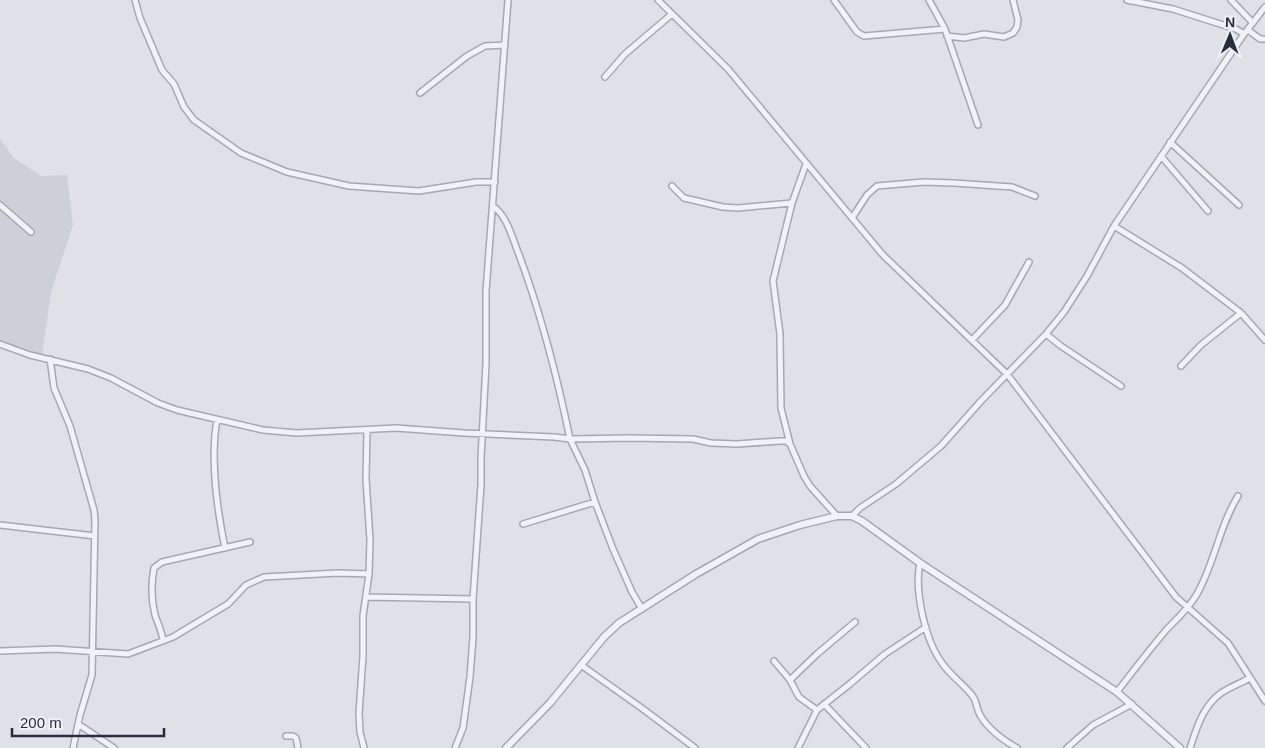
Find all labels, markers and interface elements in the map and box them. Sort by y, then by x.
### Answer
north arrow [1205,10,1255,60]
text: N [1225,14,1235,30]
scale bar [12,706,165,738]
text: 200 m [20,714,62,731]

